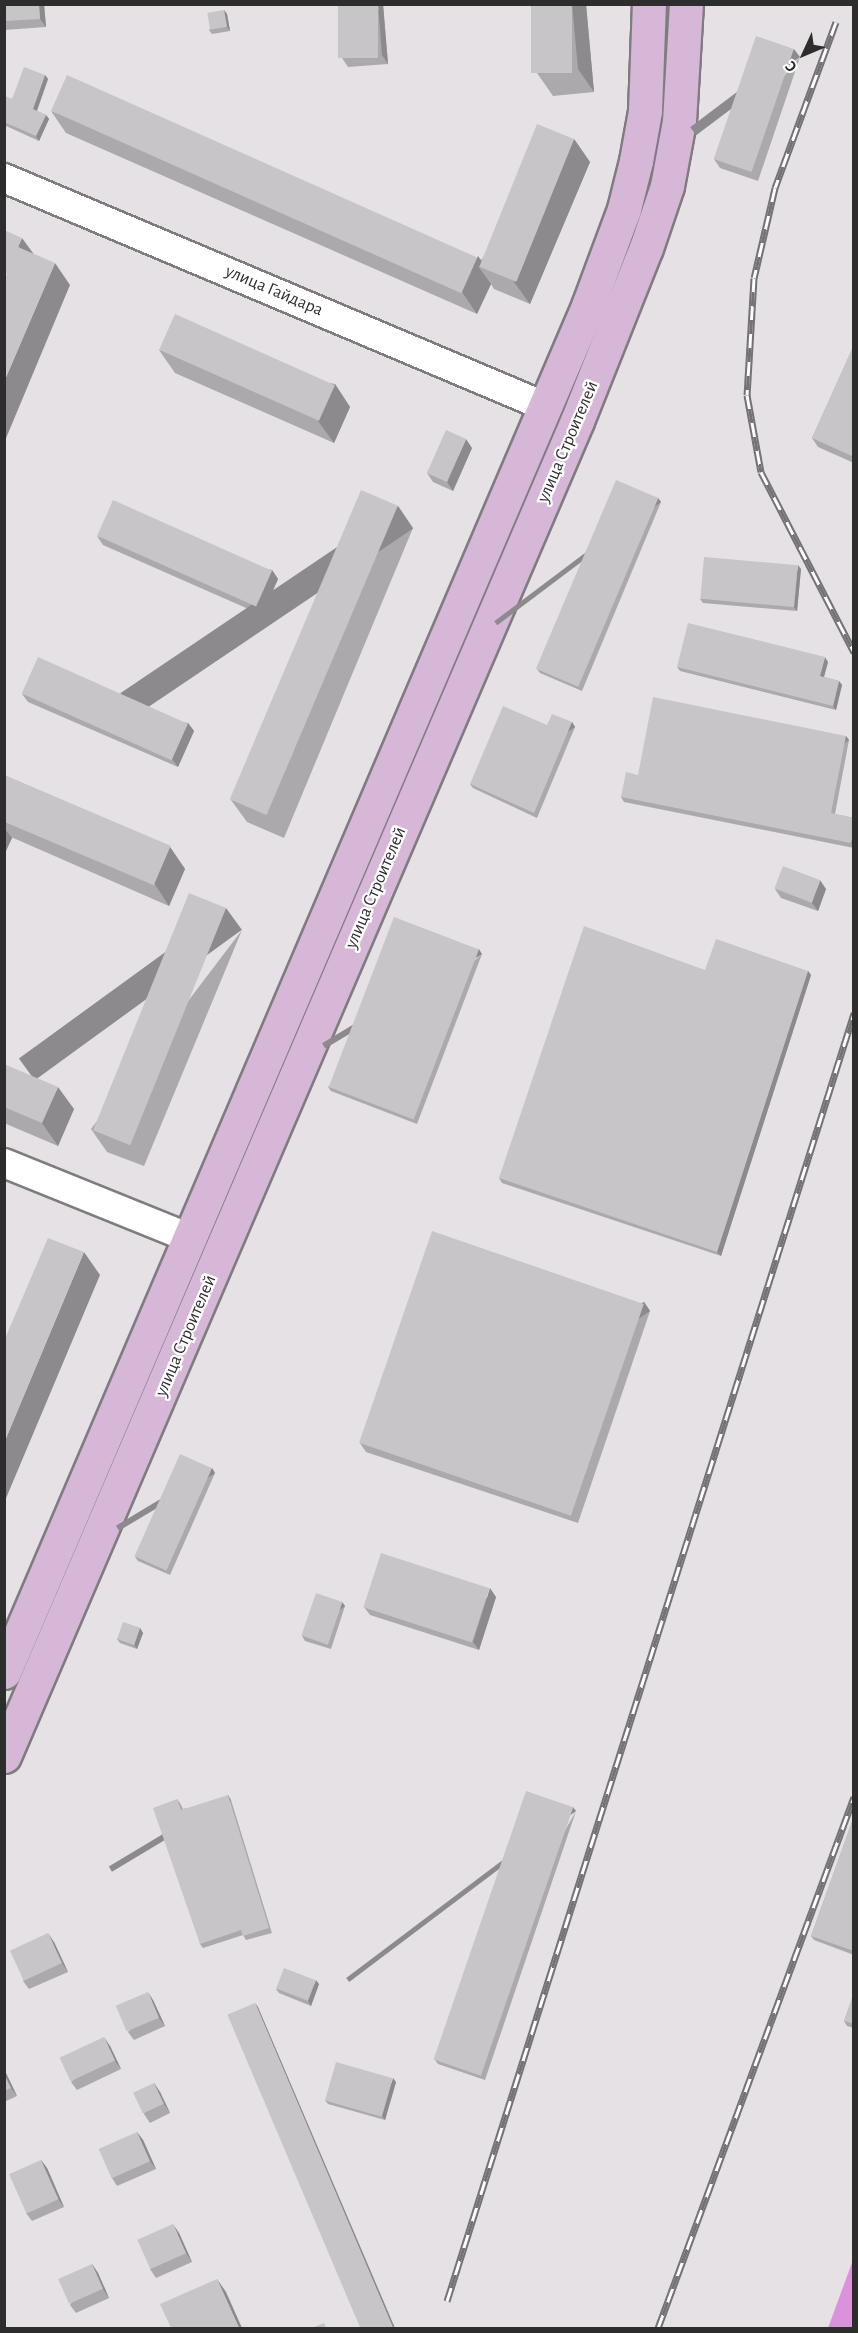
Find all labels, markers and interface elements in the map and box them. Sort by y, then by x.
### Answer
north arrow [774,24,834,84]
text: С [782,58,800,75]
street label: улица Гайдара [222,261,326,321]
street label: улица Строителей [533,378,603,506]
street label: улица Строителей [341,824,411,952]
street label: улица Строителей [151,1272,221,1400]

